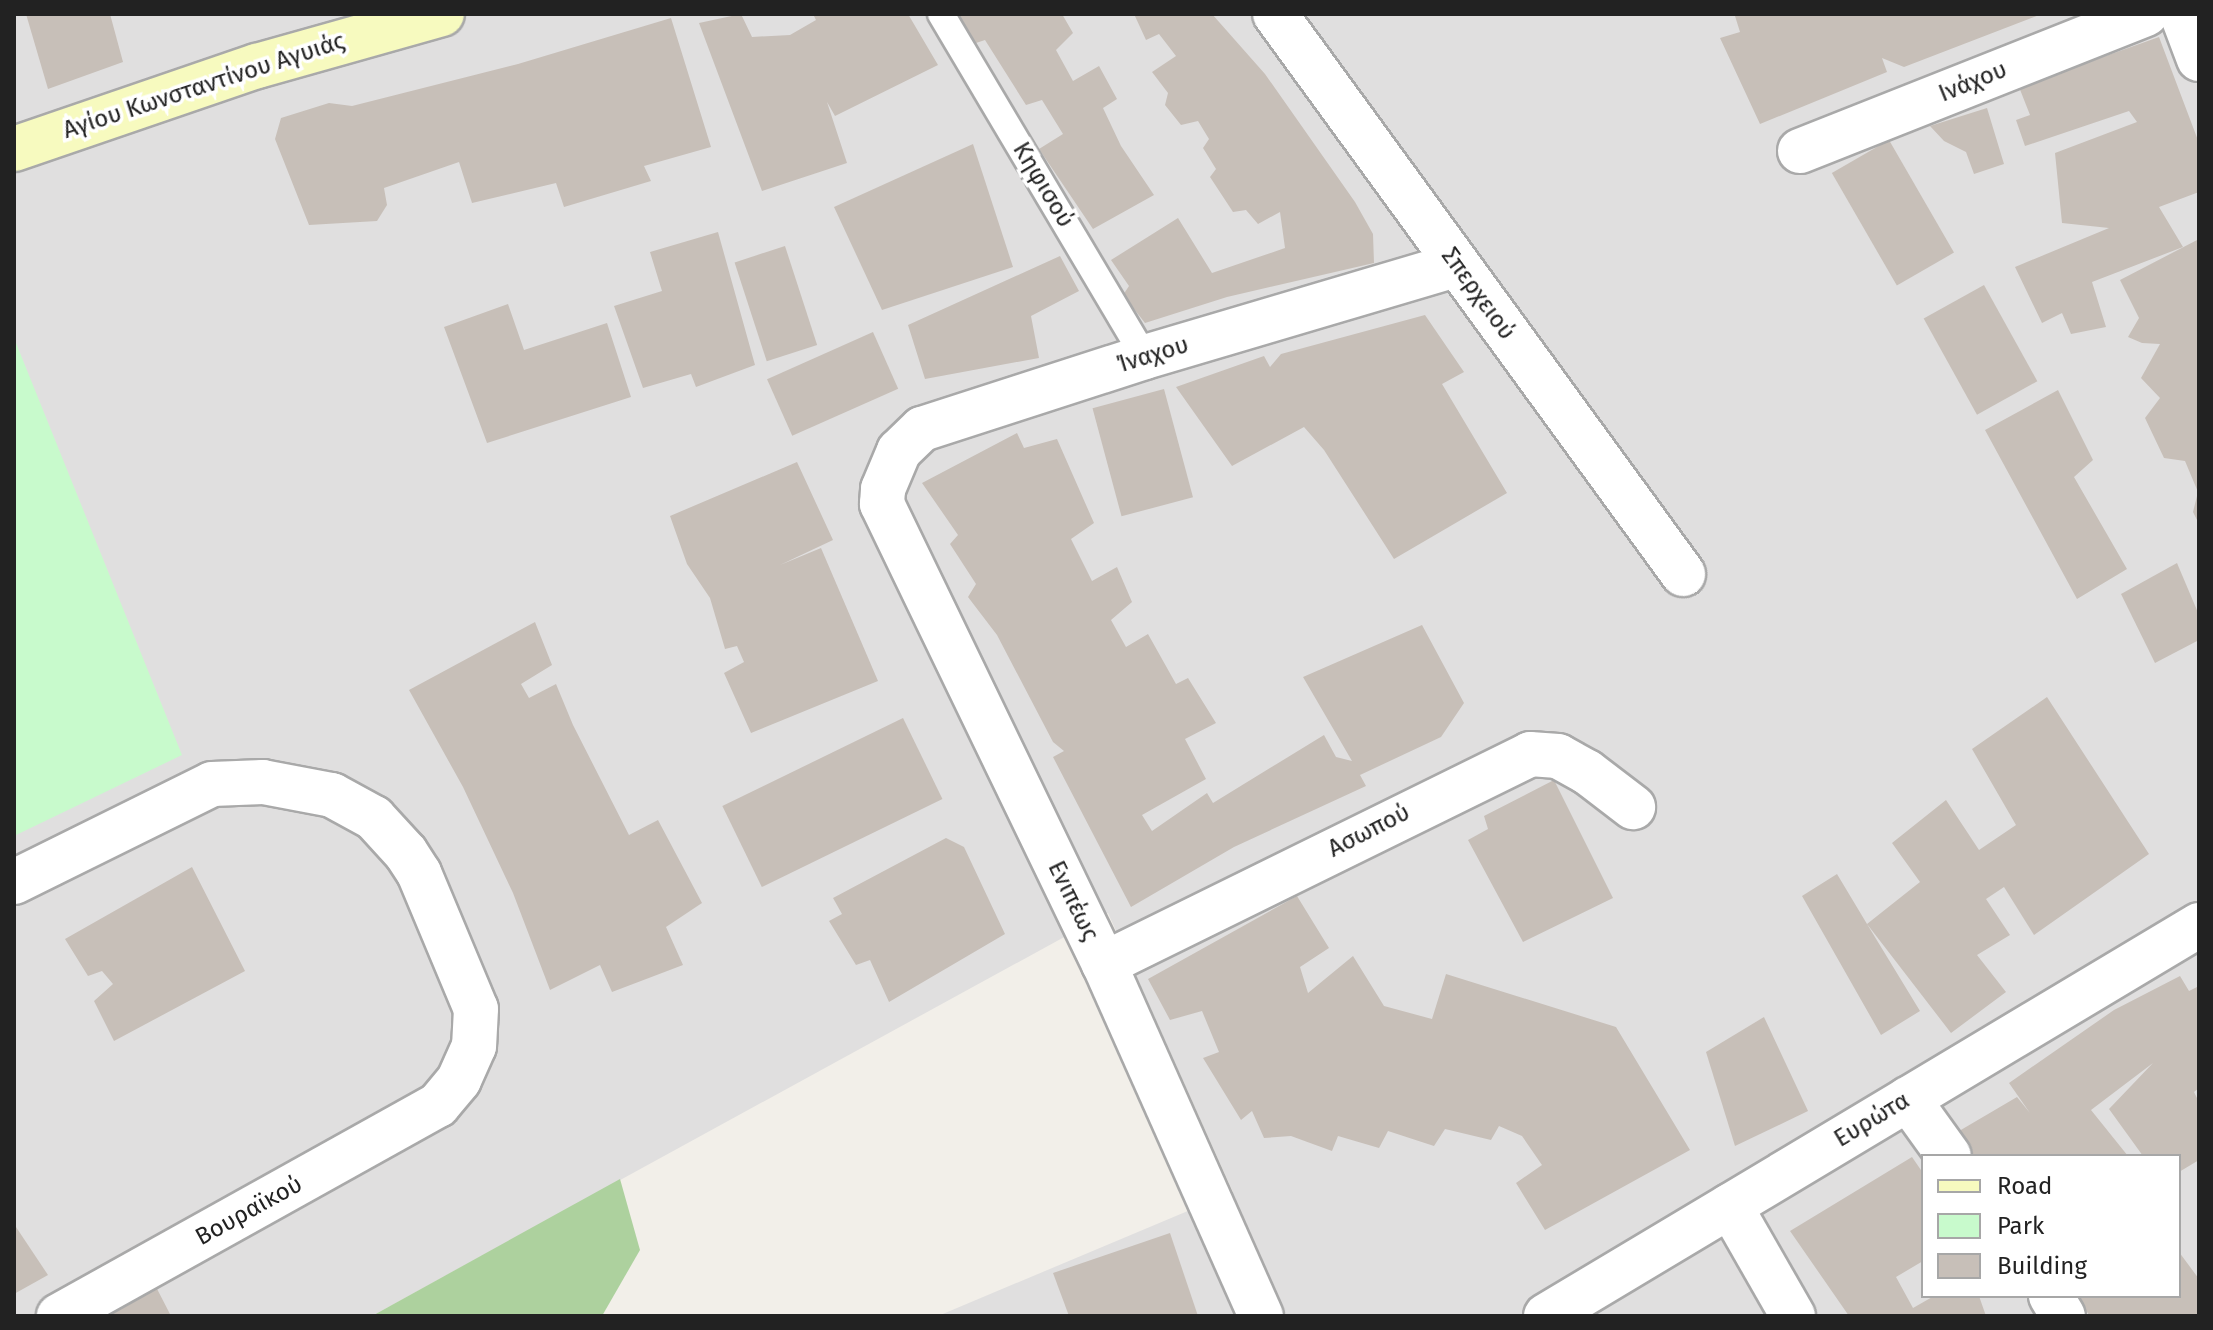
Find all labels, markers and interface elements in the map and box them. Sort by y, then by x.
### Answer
street label: Αγίου Κωνσταντίνου Αγυιάς [60,27,348,145]
street label: Ινάχου [1935,55,2011,109]
street label: Κηφισού [1006,137,1080,233]
street label: Σπερχειού [1435,242,1521,346]
street label: Ίναχου [1114,331,1192,379]
street label: Ασωπού [1323,798,1415,864]
street label: Ενιπέως [1041,856,1105,946]
street label: Ευρώτα [1829,1086,1915,1154]
legend [1921,1154,2181,1298]
street label: Βουραϊκού [191,1170,307,1252]
text: Road [1997,1172,2052,1200]
text: Park [1997,1212,2044,1240]
text: Building [1997,1252,2087,1280]

